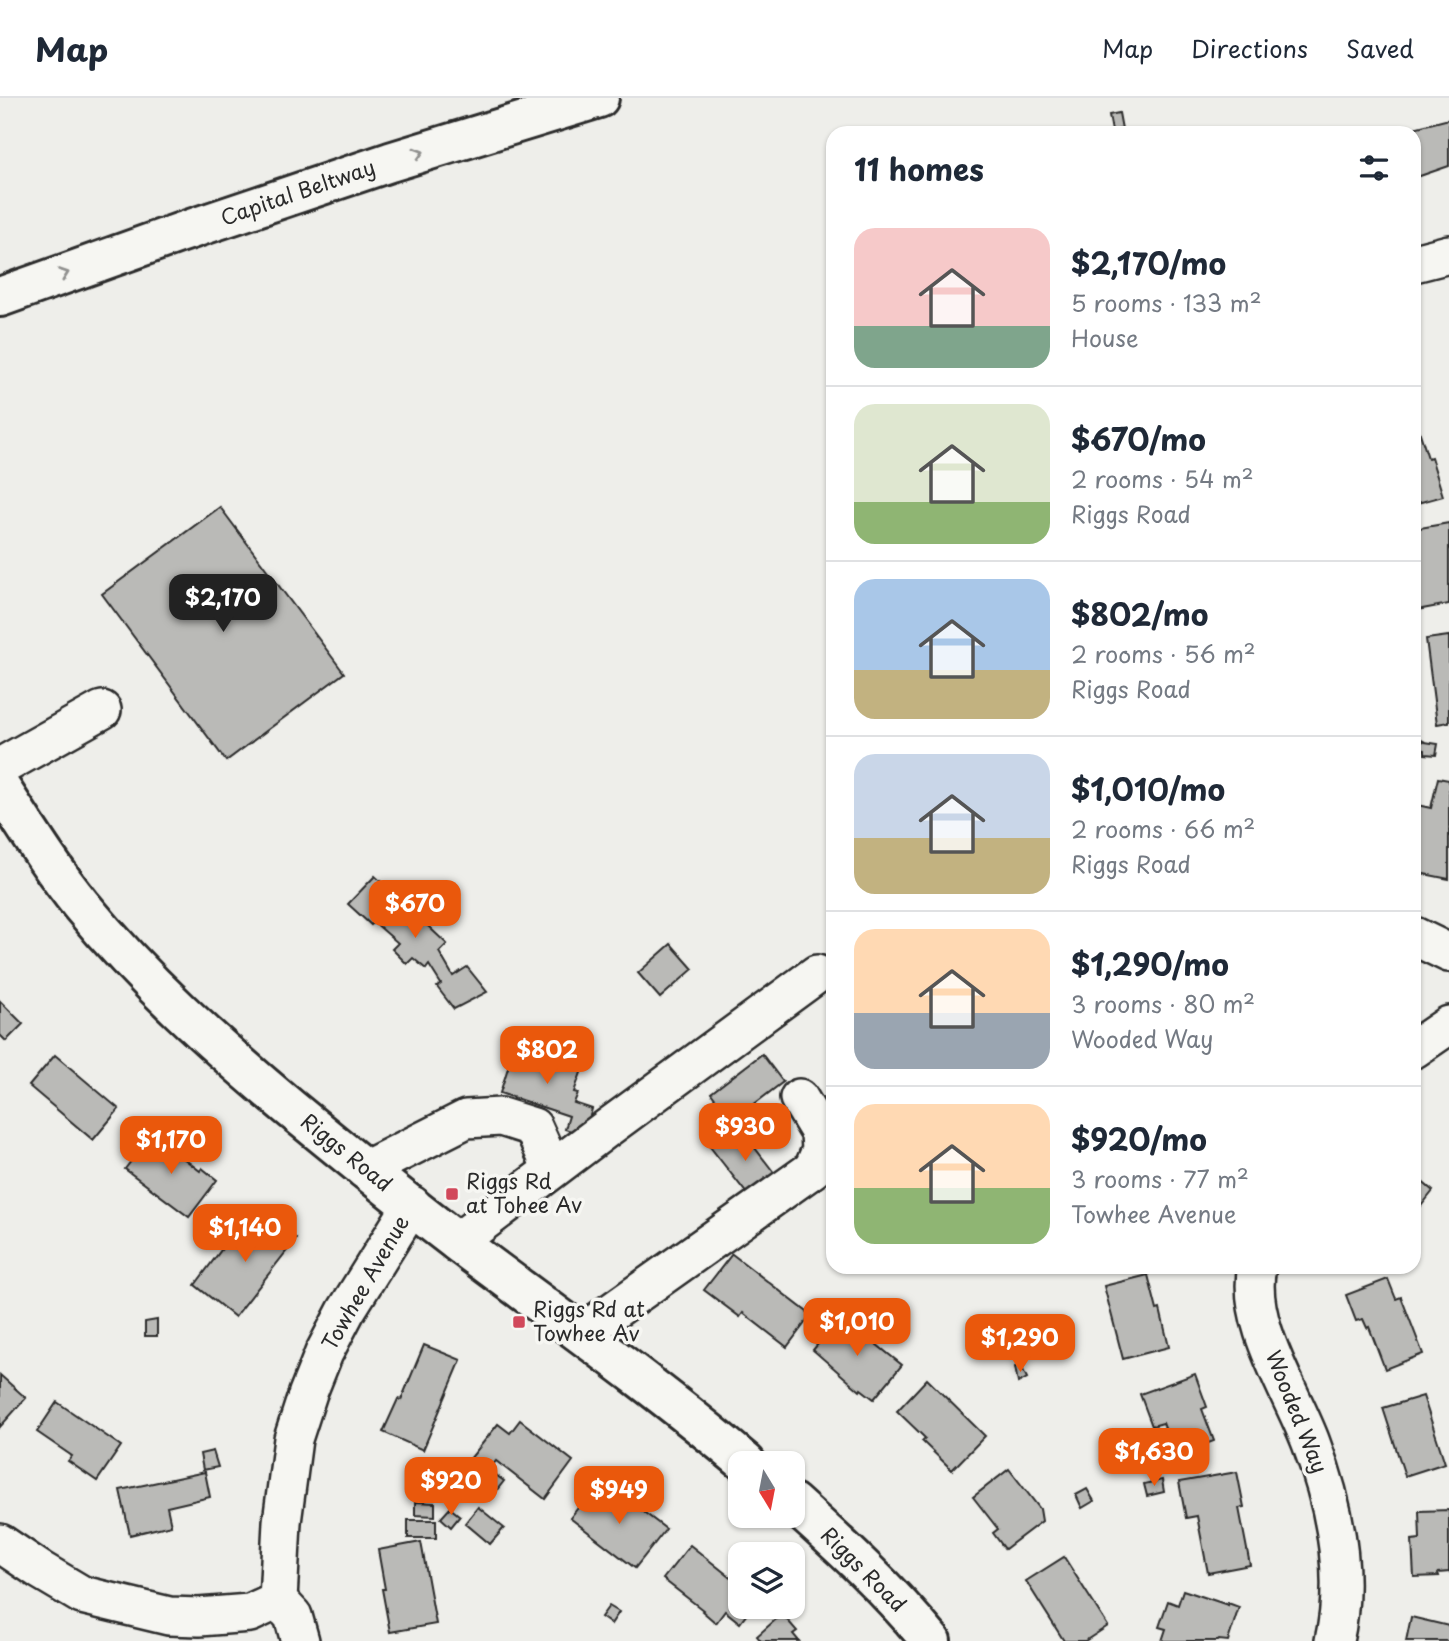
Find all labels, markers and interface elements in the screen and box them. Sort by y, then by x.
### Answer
text: Map [35,23,108,73]
text: Map [1102,30,1153,66]
text: Directions [1191,30,1308,66]
text: Saved [1346,30,1414,66]
one-way arrow [412,146,424,161]
text: 11 homes [854,146,984,191]
icon: filters [1355,149,1393,187]
street label: Capital Beltway [216,150,379,233]
text: $2,170/mo [1071,240,1226,285]
icon: home [910,256,994,340]
one-way arrow [58,268,70,282]
text: 5 rooms · 133 m² [1071,285,1262,320]
text: House [1071,320,1138,355]
text: $670/mo [1071,416,1206,461]
icon: home [910,432,994,516]
text: 2 rooms · 54 m² [1071,461,1254,496]
text: Riggs Road [1071,496,1191,531]
pin: $2,170 [166,574,280,634]
text: $2,170 [185,579,261,614]
text: $802/mo [1071,591,1208,636]
icon: home [910,607,994,691]
text: 2 rooms · 56 m² [1071,636,1256,671]
text: Riggs Road [1071,671,1191,706]
text: $1,010/mo [1071,766,1225,811]
icon: home [910,782,994,866]
text: 2 rooms · 66 m² [1071,811,1255,846]
text: Riggs Road [1071,846,1191,881]
pin: $670 [374,880,456,940]
text: $670 [385,885,445,920]
text: $1,290/mo [1071,941,1229,986]
icon: home [910,957,994,1041]
text: 3 rooms · 80 m² [1071,986,1255,1021]
text: Wooded Way [1071,1021,1214,1056]
pin: $802 [506,1026,588,1086]
text: $802 [516,1031,578,1066]
pin: $930 [704,1104,786,1163]
street label: Riggs Road [295,1105,400,1198]
text: $930 [715,1108,775,1143]
pin: $1,170 [114,1116,228,1176]
text: $920/mo [1071,1116,1207,1161]
text: $1,170 [136,1121,206,1156]
icon: home [910,1132,994,1216]
text: 3 rooms · 77 m² [1071,1161,1249,1196]
place label: Riggs Rd at Tohee Av [466,1164,582,1220]
marker: Riggs Rd at Tohee Av [444,1186,460,1202]
text: Towhee Avenue [1071,1196,1237,1231]
pin: $1,140 [188,1204,302,1264]
text: $1,140 [209,1209,281,1244]
street label: Towhee Avenue [313,1209,416,1355]
place label: Riggs Rd at Towhee Av [533,1292,645,1348]
pin: $1,010 [800,1298,914,1358]
text: $1,010 [819,1303,895,1338]
marker: Riggs Rd at Towhee Av [511,1314,527,1330]
pin: $1,290 [963,1314,1077,1374]
text: $1,290 [981,1319,1059,1354]
street label: Wooded Way [1259,1345,1337,1478]
pin: $1,630 [1097,1428,1211,1488]
text: $1,630 [1114,1433,1194,1468]
north arrow [728,1451,805,1528]
map controls [728,1451,805,1619]
pin: $920 [410,1458,492,1517]
text: $920 [421,1462,481,1497]
pin: $949 [578,1466,660,1526]
text: $949 [590,1471,648,1506]
street label: Riggs Road [814,1519,914,1619]
button: layers [728,1542,805,1619]

